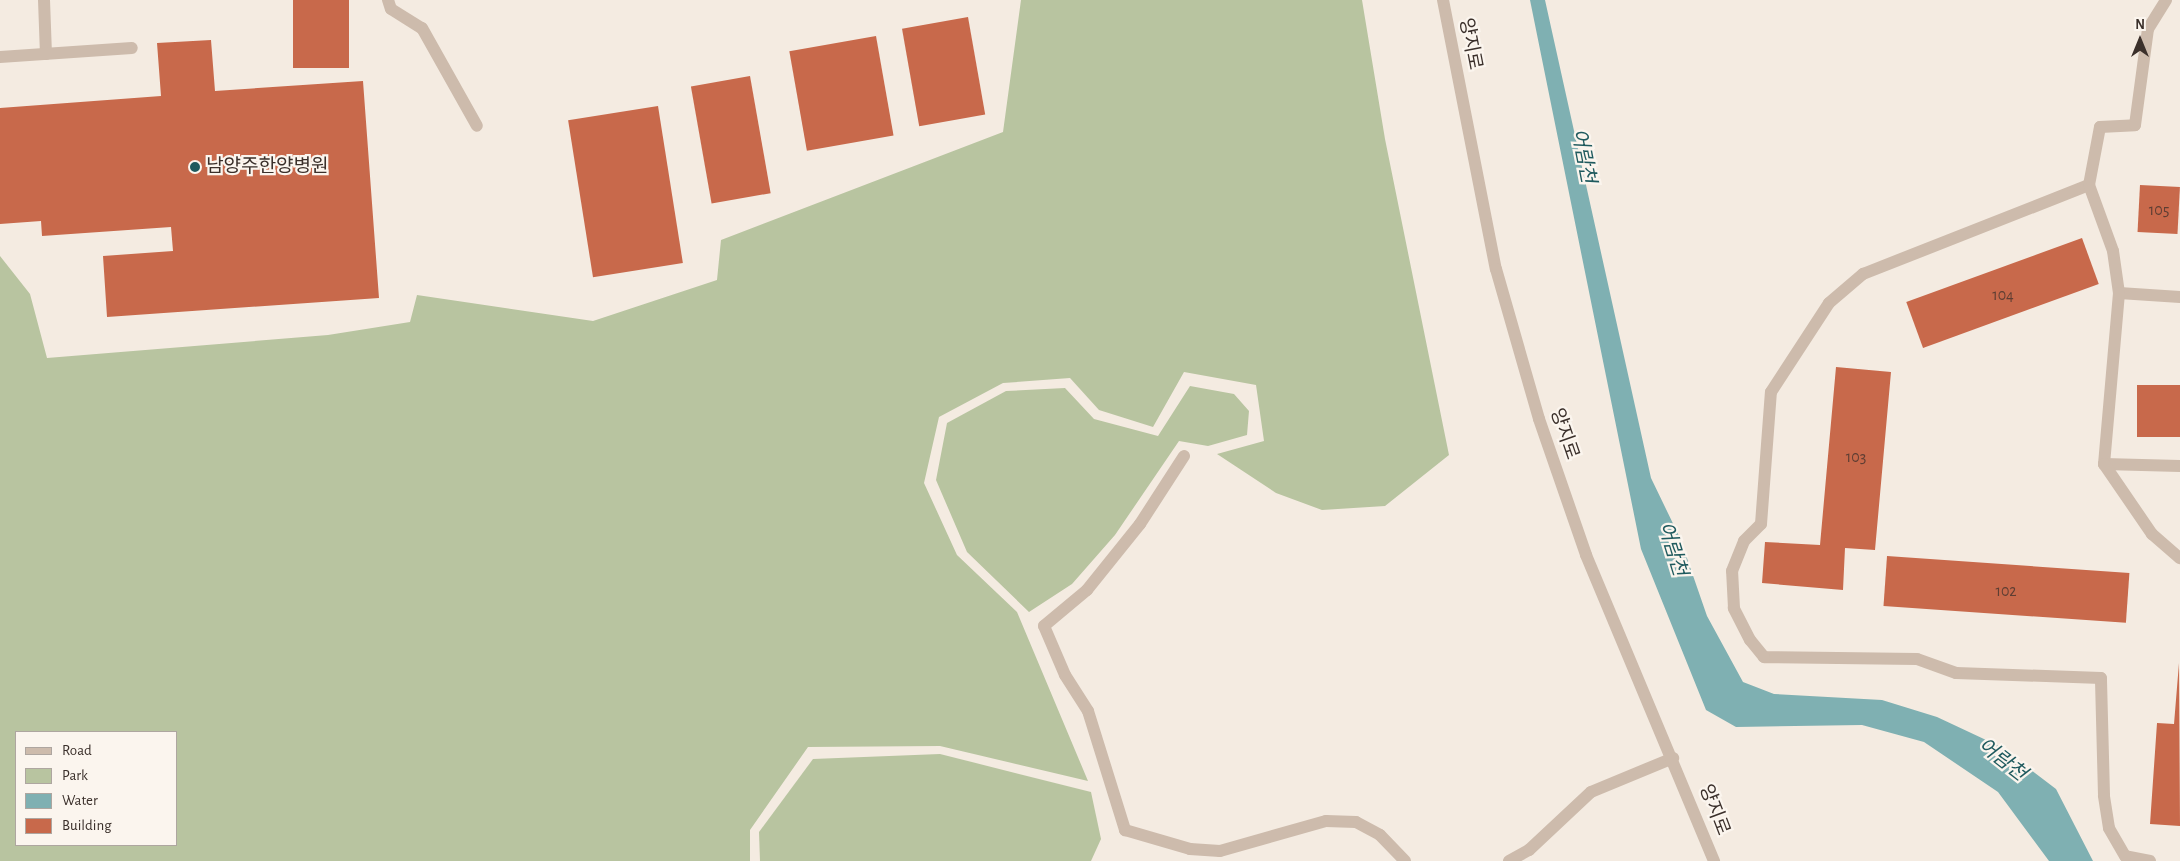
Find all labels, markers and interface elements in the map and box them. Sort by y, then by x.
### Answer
north arrow [2115,15,2165,65]
street label: 양지로 [1454,16,1486,72]
text: N [2135,18,2145,32]
water label: 어람천 [1566,127,1600,185]
place label: 남양주한양병원 [206,156,328,178]
marker: 남양주한양병원 [188,160,202,174]
house number: 105 [2149,200,2169,220]
house number: 104 [1992,285,2014,305]
street label: 양지로 [1545,405,1583,463]
house number: 103 [1846,447,1866,467]
water label: 어람천 [1652,519,1692,579]
house number: 102 [1995,581,2017,601]
legend [15,731,178,846]
water label: 어람천 [1973,734,2031,786]
text: Road [62,743,92,758]
text: Park [62,768,88,783]
street label: 양지로 [1694,781,1734,839]
text: Water [62,793,98,808]
text: Building [62,818,112,833]

